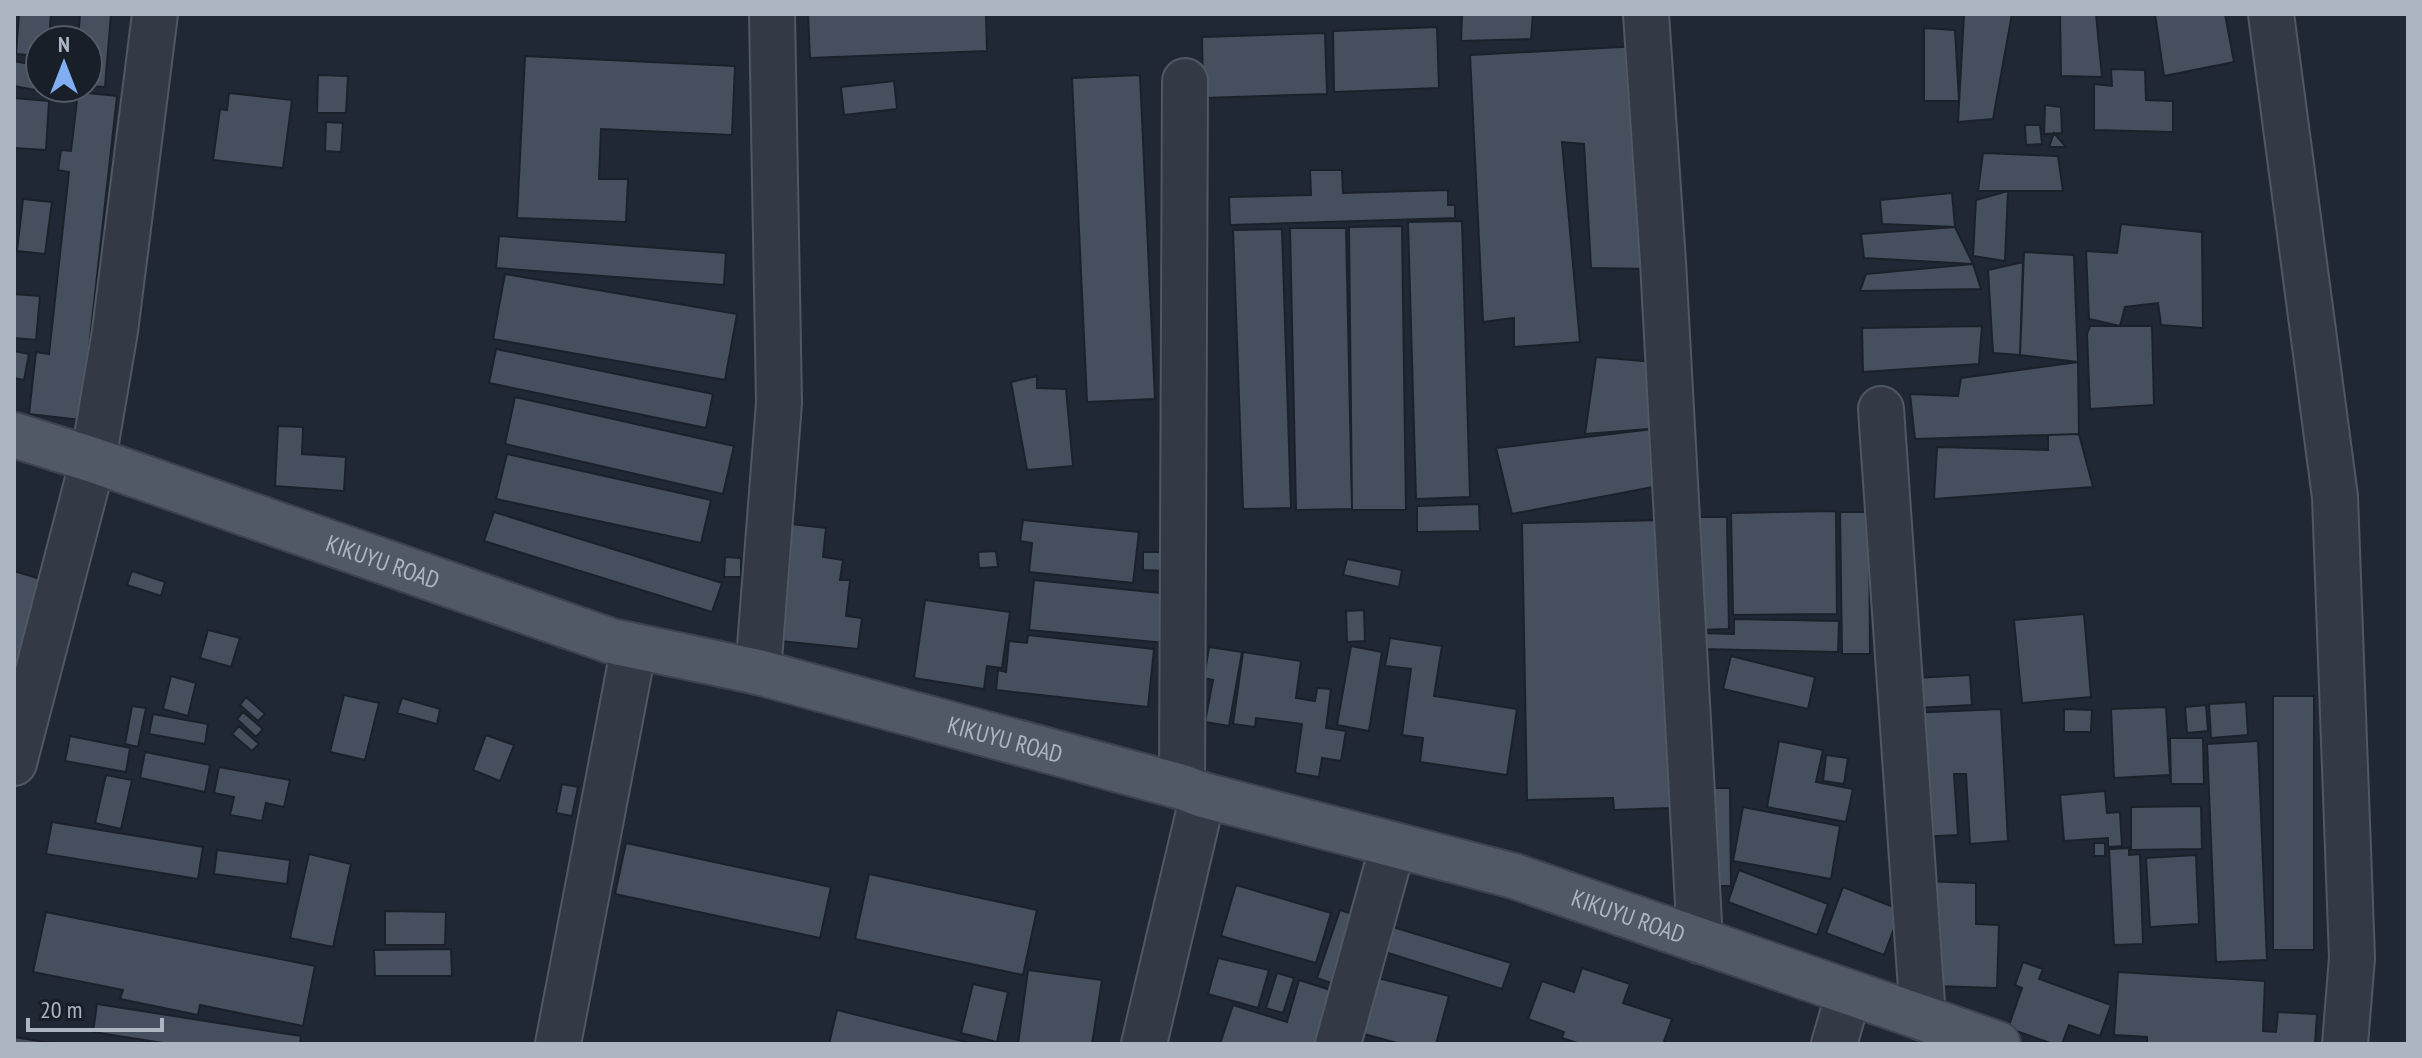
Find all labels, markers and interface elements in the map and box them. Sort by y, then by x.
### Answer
north arrow [24,24,104,104]
text: N [58,30,70,58]
street label: KIKUYU ROAD [322,527,444,595]
street label: KIKUYU ROAD [944,709,1066,769]
street label: KIKUYU ROAD [1568,882,1689,950]
scale bar [28,982,162,1032]
text: 20 m [40,994,82,1025]

